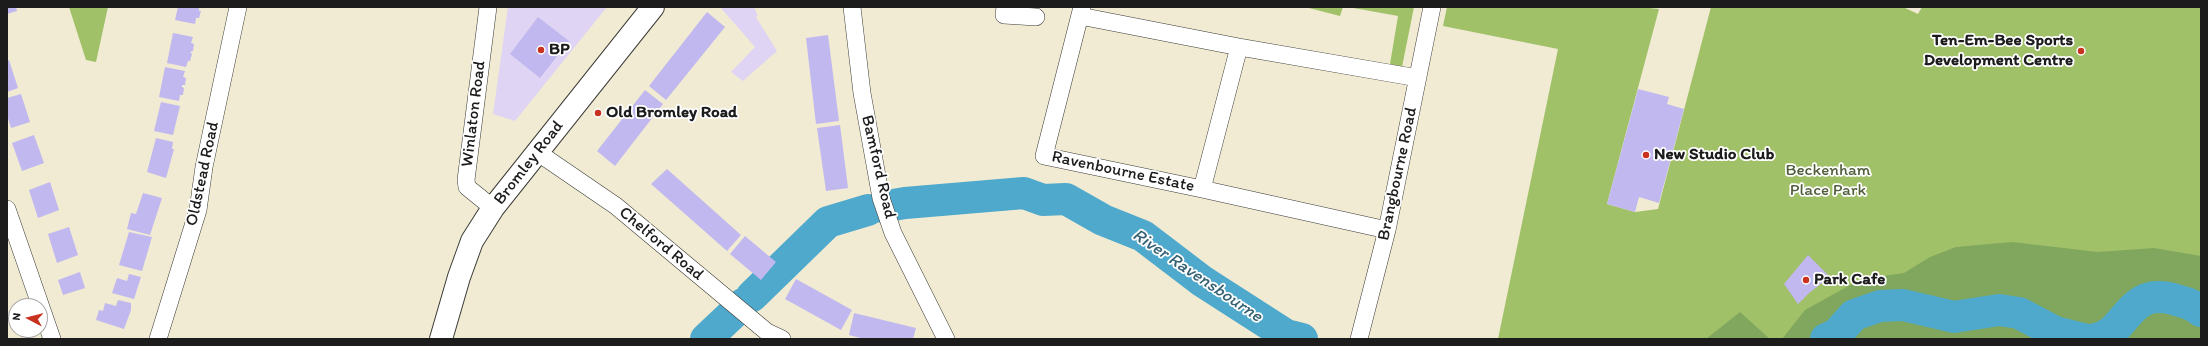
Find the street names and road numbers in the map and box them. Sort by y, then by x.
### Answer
street label: Winlaton Road [457,60,491,168]
street label: Brangbourne Road [1374,105,1422,243]
street label: Bamford Road [856,113,900,221]
street label: Bromley Road [490,117,568,209]
street label: Oldstead Road [182,120,224,228]
street label: Ravenbourne Estate [1050,147,1196,197]
street label: Chelford Road [614,203,708,285]

